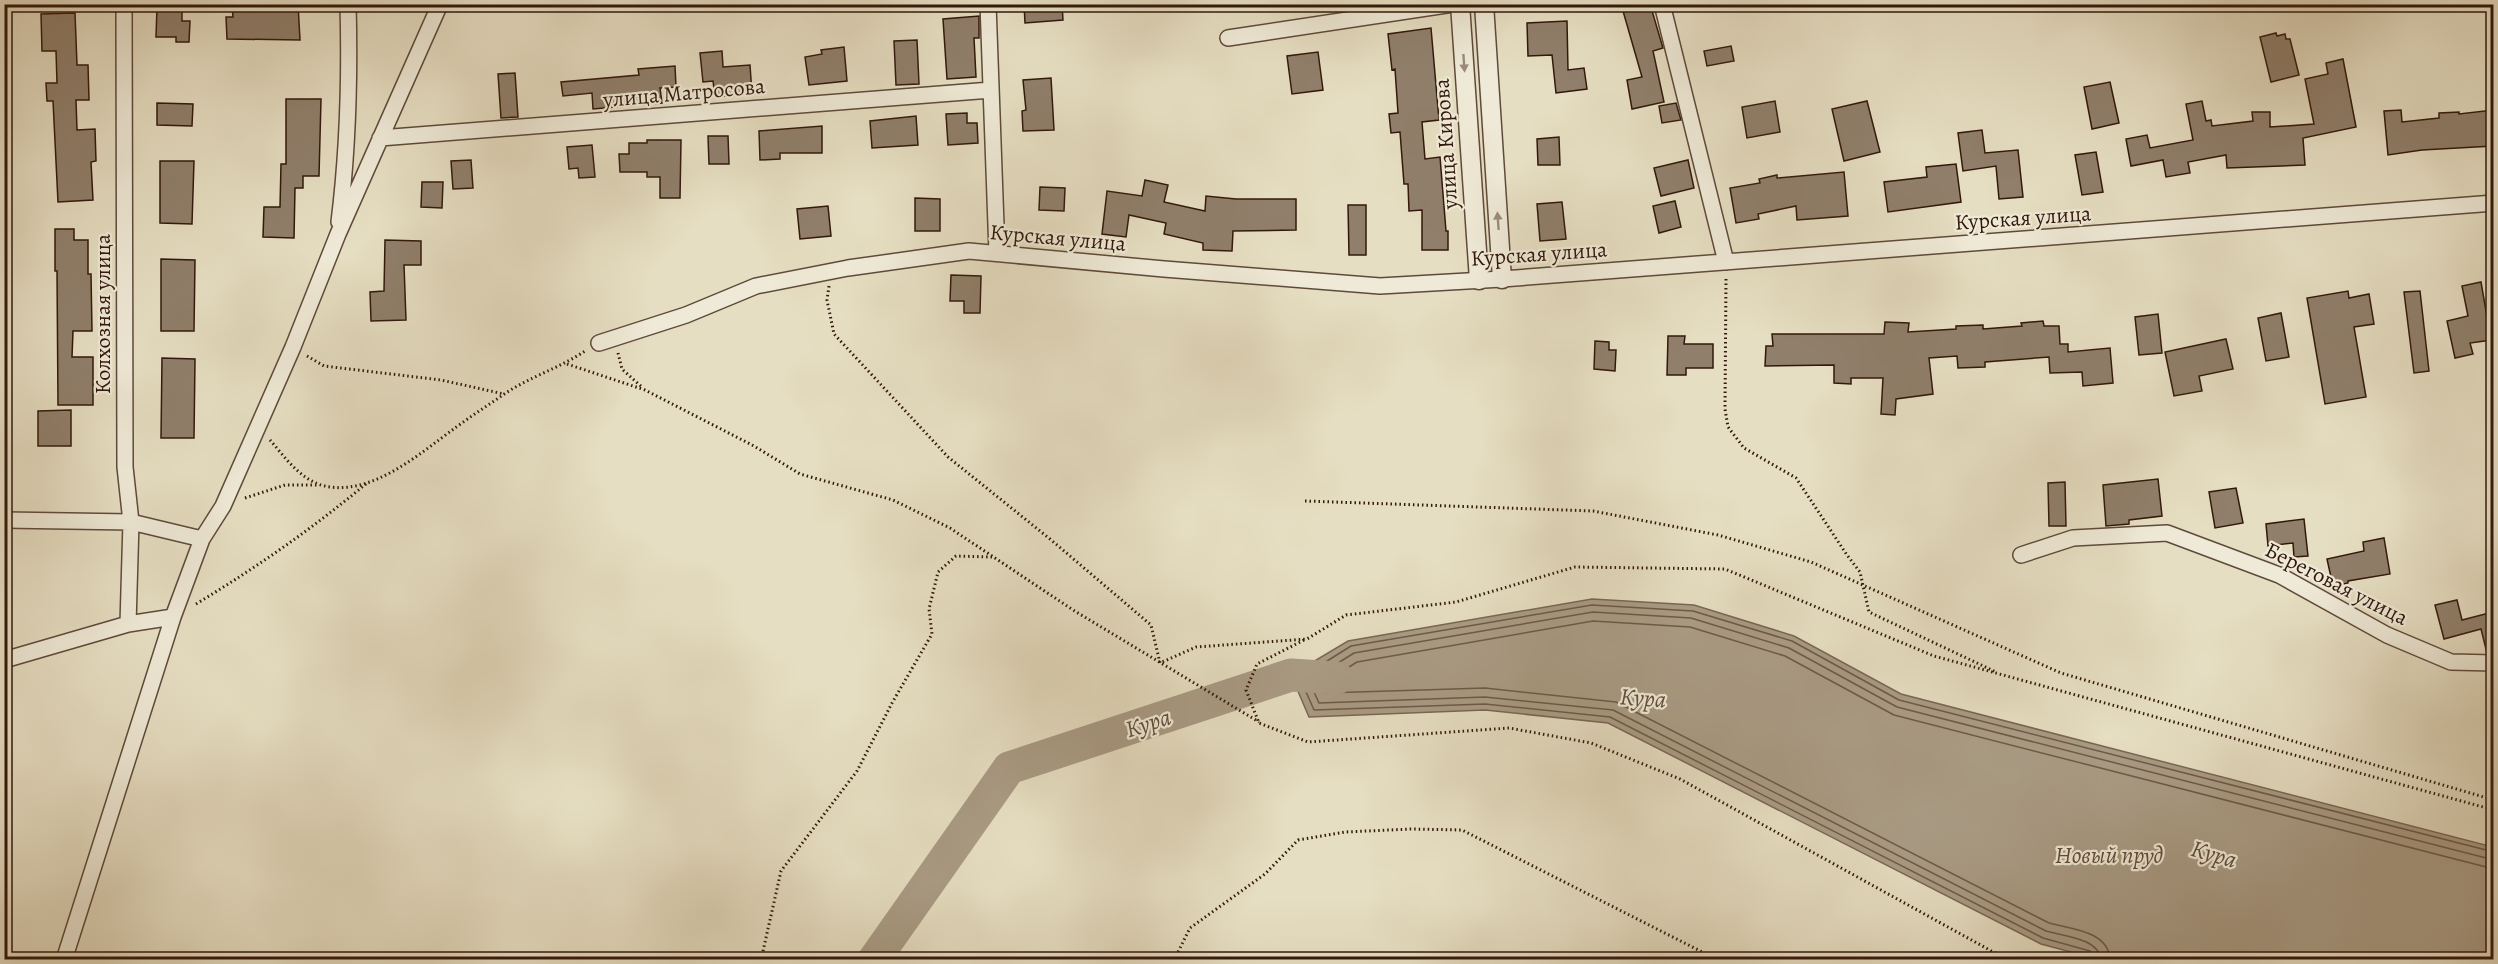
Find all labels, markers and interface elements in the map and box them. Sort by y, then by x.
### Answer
one-way arrow [1459,53,1469,72]
street label: улица Матросова [601,71,767,115]
street label: улица Кирова [1426,77,1466,211]
street label: Курская улица [1954,198,2093,238]
one-way arrow [1493,211,1503,230]
street label: Курская улица [989,217,1128,259]
street label: Колхозная улица [88,233,118,394]
street label: Курская улица [1470,234,1609,274]
street label: Береговая улица [2260,535,2414,633]
water label: Кура [1619,680,1667,716]
water label: Кура [1121,701,1175,745]
water label: Кура [2187,832,2241,876]
water label: Новый пруд [2055,839,2164,871]

